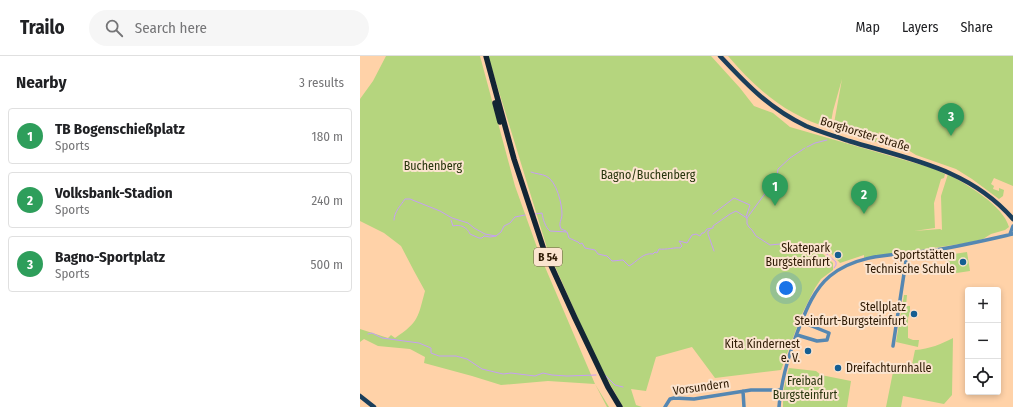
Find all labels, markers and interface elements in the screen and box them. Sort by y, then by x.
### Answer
search box [89,10,369,46]
text: Trailo [20,16,65,39]
icon: search [103,17,125,39]
text: Search here [135,19,207,37]
text: Map [856,19,880,36]
text: Layers [902,19,938,36]
text: Share [960,19,993,36]
text: Nearby [16,72,67,93]
text: 3 results [299,75,344,90]
pin: 3 [938,103,964,136]
street label: Borghorster Straße [819,114,912,154]
text: TB Bogenschießplatz [55,120,185,138]
text: 1 [27,129,33,144]
text: 180 m [312,129,343,144]
text: Sports [55,138,90,153]
park label: Buchenberg [404,159,463,173]
park label: Bagno/Buchenberg [601,168,696,182]
pin: 1 [762,173,788,206]
pin: 2 [851,181,877,214]
text: Volksbank-Stadion [55,184,173,202]
text: 2 [27,193,33,208]
text: 240 m [311,193,343,208]
text: Sports [55,202,90,217]
place label: Skatepark Burgsteinfurt [765,241,830,269]
text: Bagno-Sportplatz [55,248,165,266]
road number: B 54 [534,248,562,266]
place label: Sportstätten Technische Schule [865,248,955,276]
marker: Skatepark Burgsteinfurt [833,250,843,260]
text: 3 [27,257,33,272]
text: 500 m [310,257,343,272]
marker: Sportstätten Technische Schule [958,257,968,267]
text: Sports [55,266,90,281]
your location [776,278,796,298]
map controls [965,287,1001,395]
button: + [965,287,1001,323]
place label: Stellplatz Steinfurt-Burgsteinfurt [794,300,906,328]
marker: Stellplatz Steinfurt-Burgsteinfurt [909,309,919,319]
button: − [965,323,1001,359]
place label: Kita Kindernest e. V. [725,337,800,365]
marker: Kita Kindernest e. V. [803,346,813,356]
button: locate [965,359,1001,395]
place label: Dreifachturnhalle [846,361,932,375]
marker: Dreifachturnhalle [833,363,843,373]
park label: Freibad Burgsteinfurt [773,374,837,402]
street label: Vorsundern [672,376,730,398]

